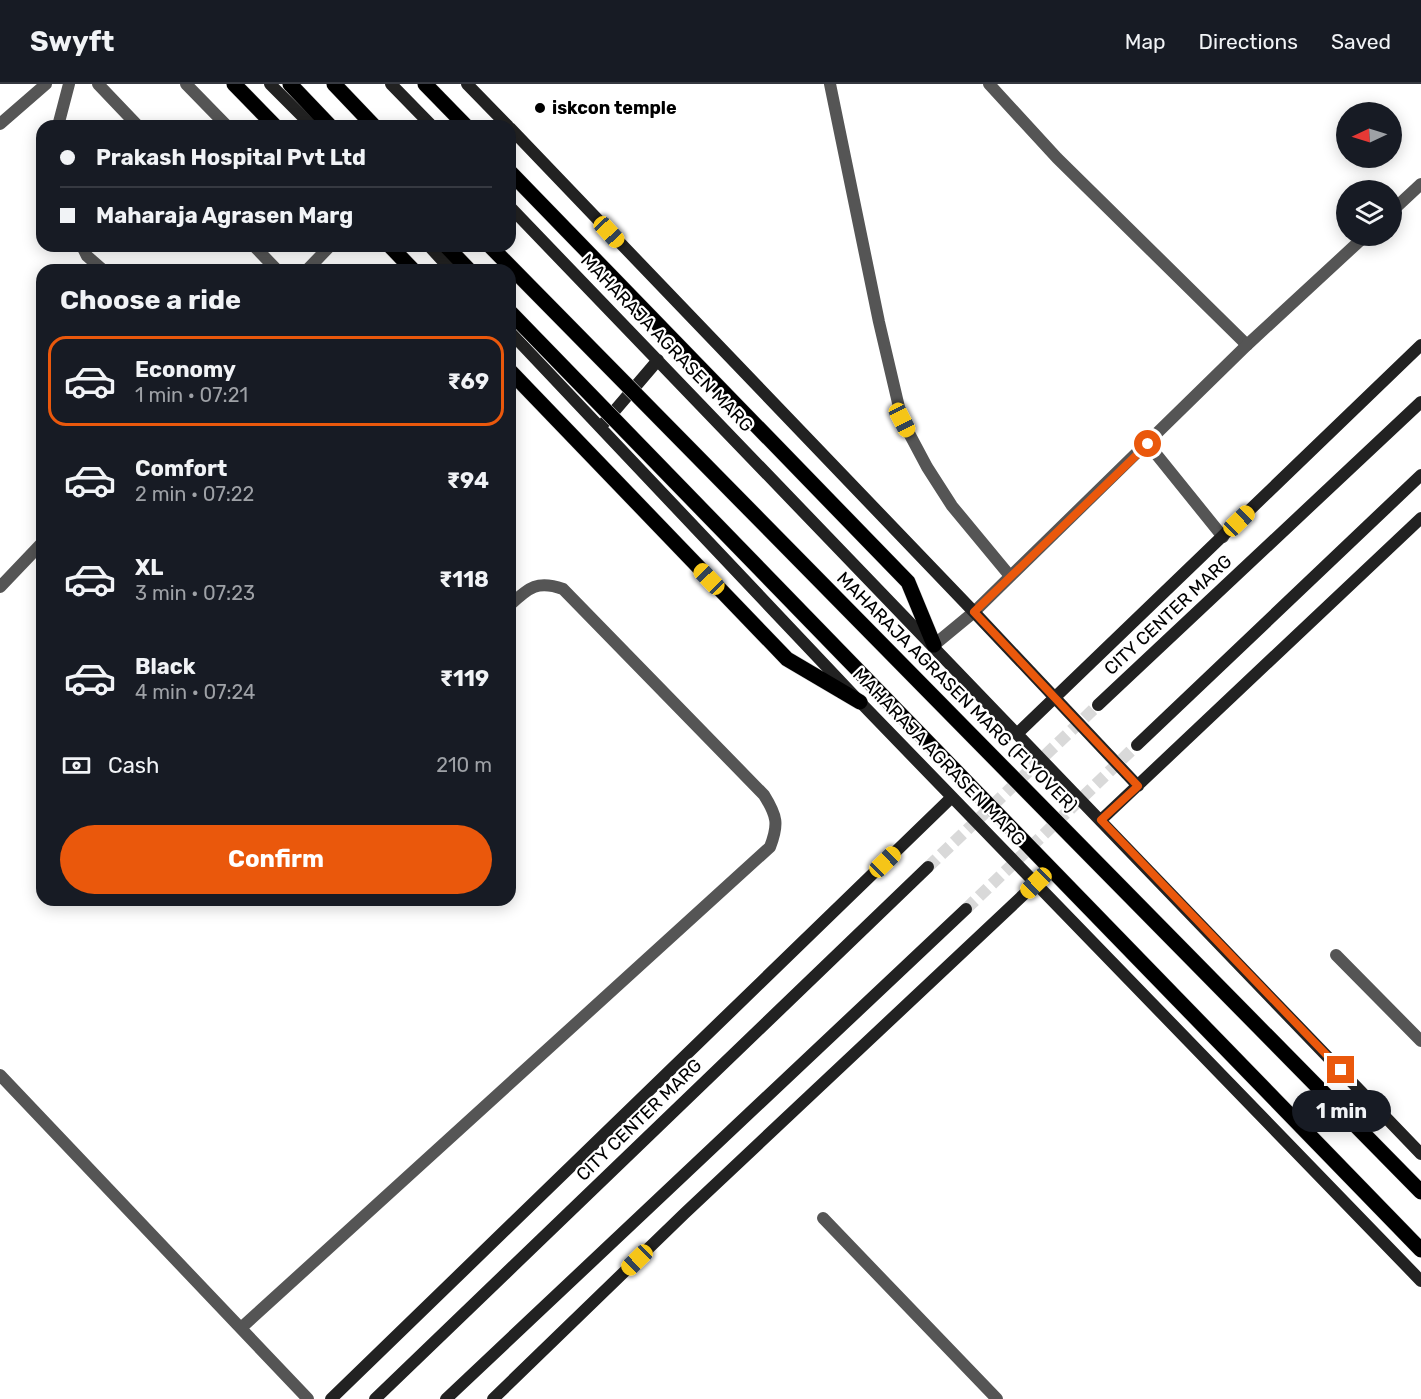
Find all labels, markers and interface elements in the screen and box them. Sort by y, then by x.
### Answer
text: Swyft [30,25,114,58]
text: Map [1125,29,1166,54]
text: Directions [1199,29,1298,54]
text: Saved [1331,29,1391,54]
place label: iskcon temple [552,97,677,119]
marker: iskcon temple [533,101,547,115]
north arrow [1336,102,1402,168]
map controls [1336,102,1402,246]
text: Prakash Hospital Pvt Ltd [96,144,366,171]
button: layers [1336,180,1402,246]
text: Maharaja Agrasen Marg [96,202,353,229]
car [590,213,628,251]
street label: MAHARAJA AGRASEN MARG [576,249,758,437]
text: Choose a ride [60,284,241,316]
icon: car [63,354,117,408]
text: Economy [135,356,236,383]
text: ₹69 [447,368,489,395]
text: 1 min · 07:21 [135,383,248,407]
car [886,400,918,440]
route start [1134,430,1161,457]
icon: car [63,453,117,507]
text: Comfort [135,455,227,482]
text: ₹94 [447,467,489,494]
text: 2 min · 07:22 [135,482,254,506]
car [1220,502,1258,540]
street label: CITY CENTER MARG [1100,550,1236,680]
icon: car [63,552,117,606]
text: XL [135,554,163,581]
car [690,560,728,598]
text: ₹118 [439,566,489,593]
street label: MAHARAJA AGRASEN MARG (FLYOVER) [832,567,1082,817]
text: 3 min · 07:23 [135,581,255,605]
icon: car [63,651,117,705]
text: Black [135,653,196,680]
street label: MAHARAJA AGRASEN MARG [848,663,1030,851]
text: ₹119 [440,665,489,692]
text: 4 min · 07:24 [135,680,256,704]
icon: cash [60,749,93,782]
text: Cash [108,752,159,779]
text: 210 m [436,753,492,777]
button: Confirm [60,825,492,894]
car [866,843,904,881]
car [1017,864,1055,902]
street label: CITY CENTER MARG [572,1054,706,1186]
route end [1327,1056,1354,1083]
callout: 1 min [1292,1091,1390,1133]
text: 1 min [1316,1099,1367,1123]
car [618,1241,656,1279]

